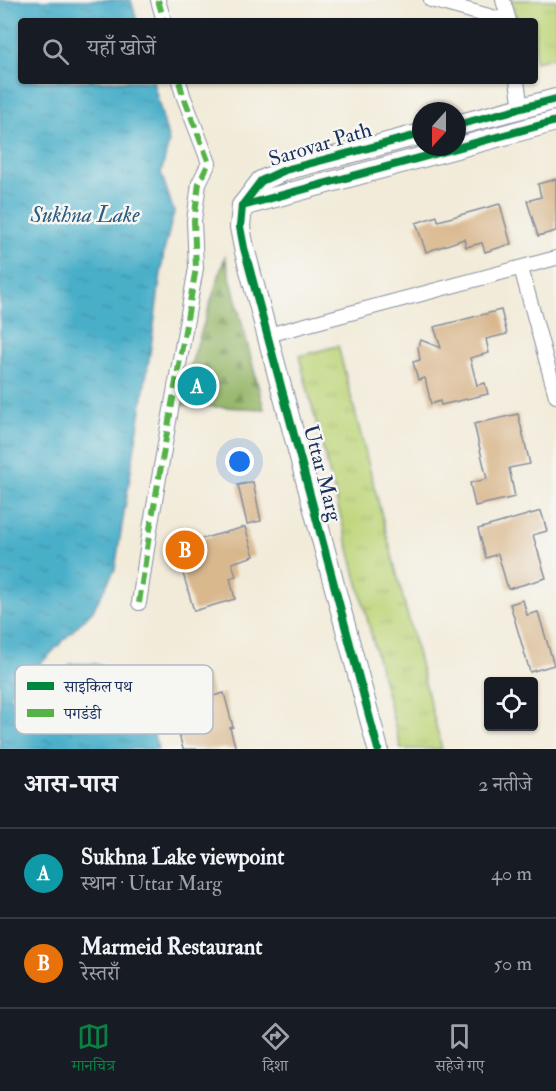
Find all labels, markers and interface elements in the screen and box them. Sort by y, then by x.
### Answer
search box [18,18,538,84]
text: यहाँ खोजें [87,34,156,62]
icon: search [39,35,72,68]
north arrow [412,102,466,156]
street label: Sarovar Path [265,116,375,173]
water label: Sukhna Lake [30,201,140,229]
pin: A [178,364,216,408]
street label: Uttar Marg [297,422,348,525]
your location [225,447,254,476]
pin: B [166,528,204,572]
legend [15,665,213,734]
text: साइकिल पथ [63,677,133,697]
map controls [484,677,538,731]
button: locate [484,677,538,731]
text: पगडंडी [63,704,102,724]
text: आस-पास [24,768,118,800]
text: 2 नतीजे [478,772,532,797]
text: Sukhna Lake viewpoint [81,843,284,871]
text: A [37,861,50,886]
text: 40 m [491,861,532,886]
text: स्थान · Uttar Marg [81,871,222,896]
text: Marmeid Restaurant [81,933,262,961]
text: B [37,951,50,976]
text: 50 m [493,951,532,976]
text: रेस्तराँ [81,961,119,986]
tab: मानचित्र [72,1020,115,1081]
tab: दिशा [259,1020,292,1081]
tab: सहेजे गए [435,1020,484,1081]

